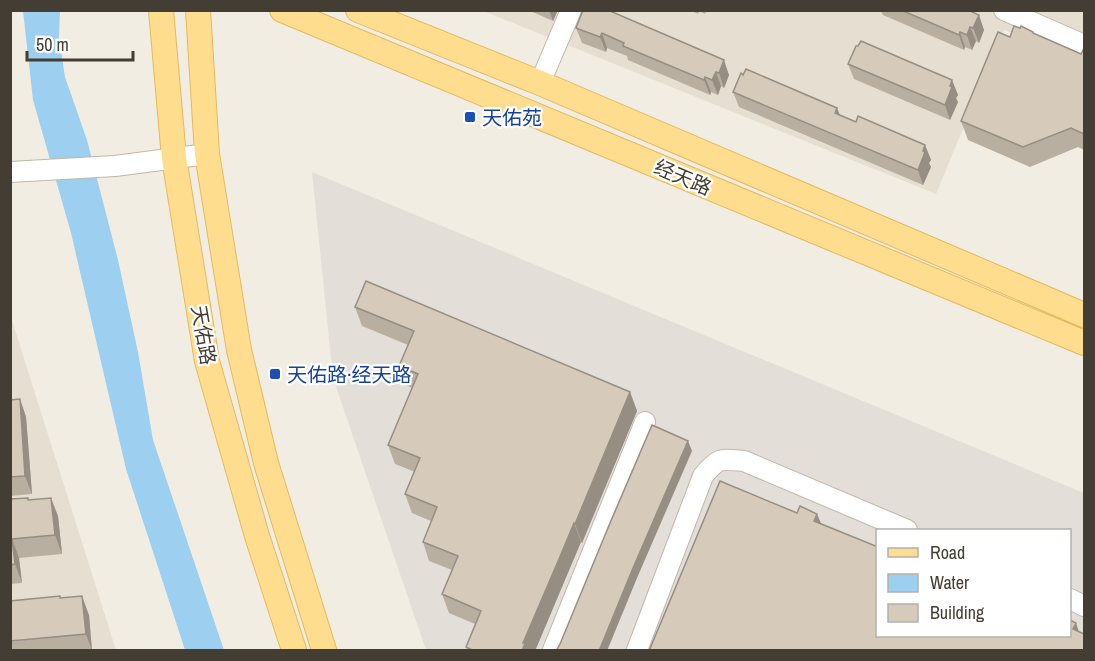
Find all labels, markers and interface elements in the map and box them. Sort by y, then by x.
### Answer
scale bar [27,24,134,62]
text: 50 m [36,32,69,57]
place label: 天佑苑 [482,104,542,131]
marker: 天佑苑 [463,110,477,124]
street label: 经天路 [650,153,716,201]
street label: 天佑路 [185,303,223,367]
place label: 天佑路·经天路 [287,361,412,388]
marker: 天佑路·经天路 [268,367,282,381]
legend [876,529,1071,637]
text: Road [930,540,965,565]
text: Water [930,570,969,595]
text: Building [930,600,985,625]

